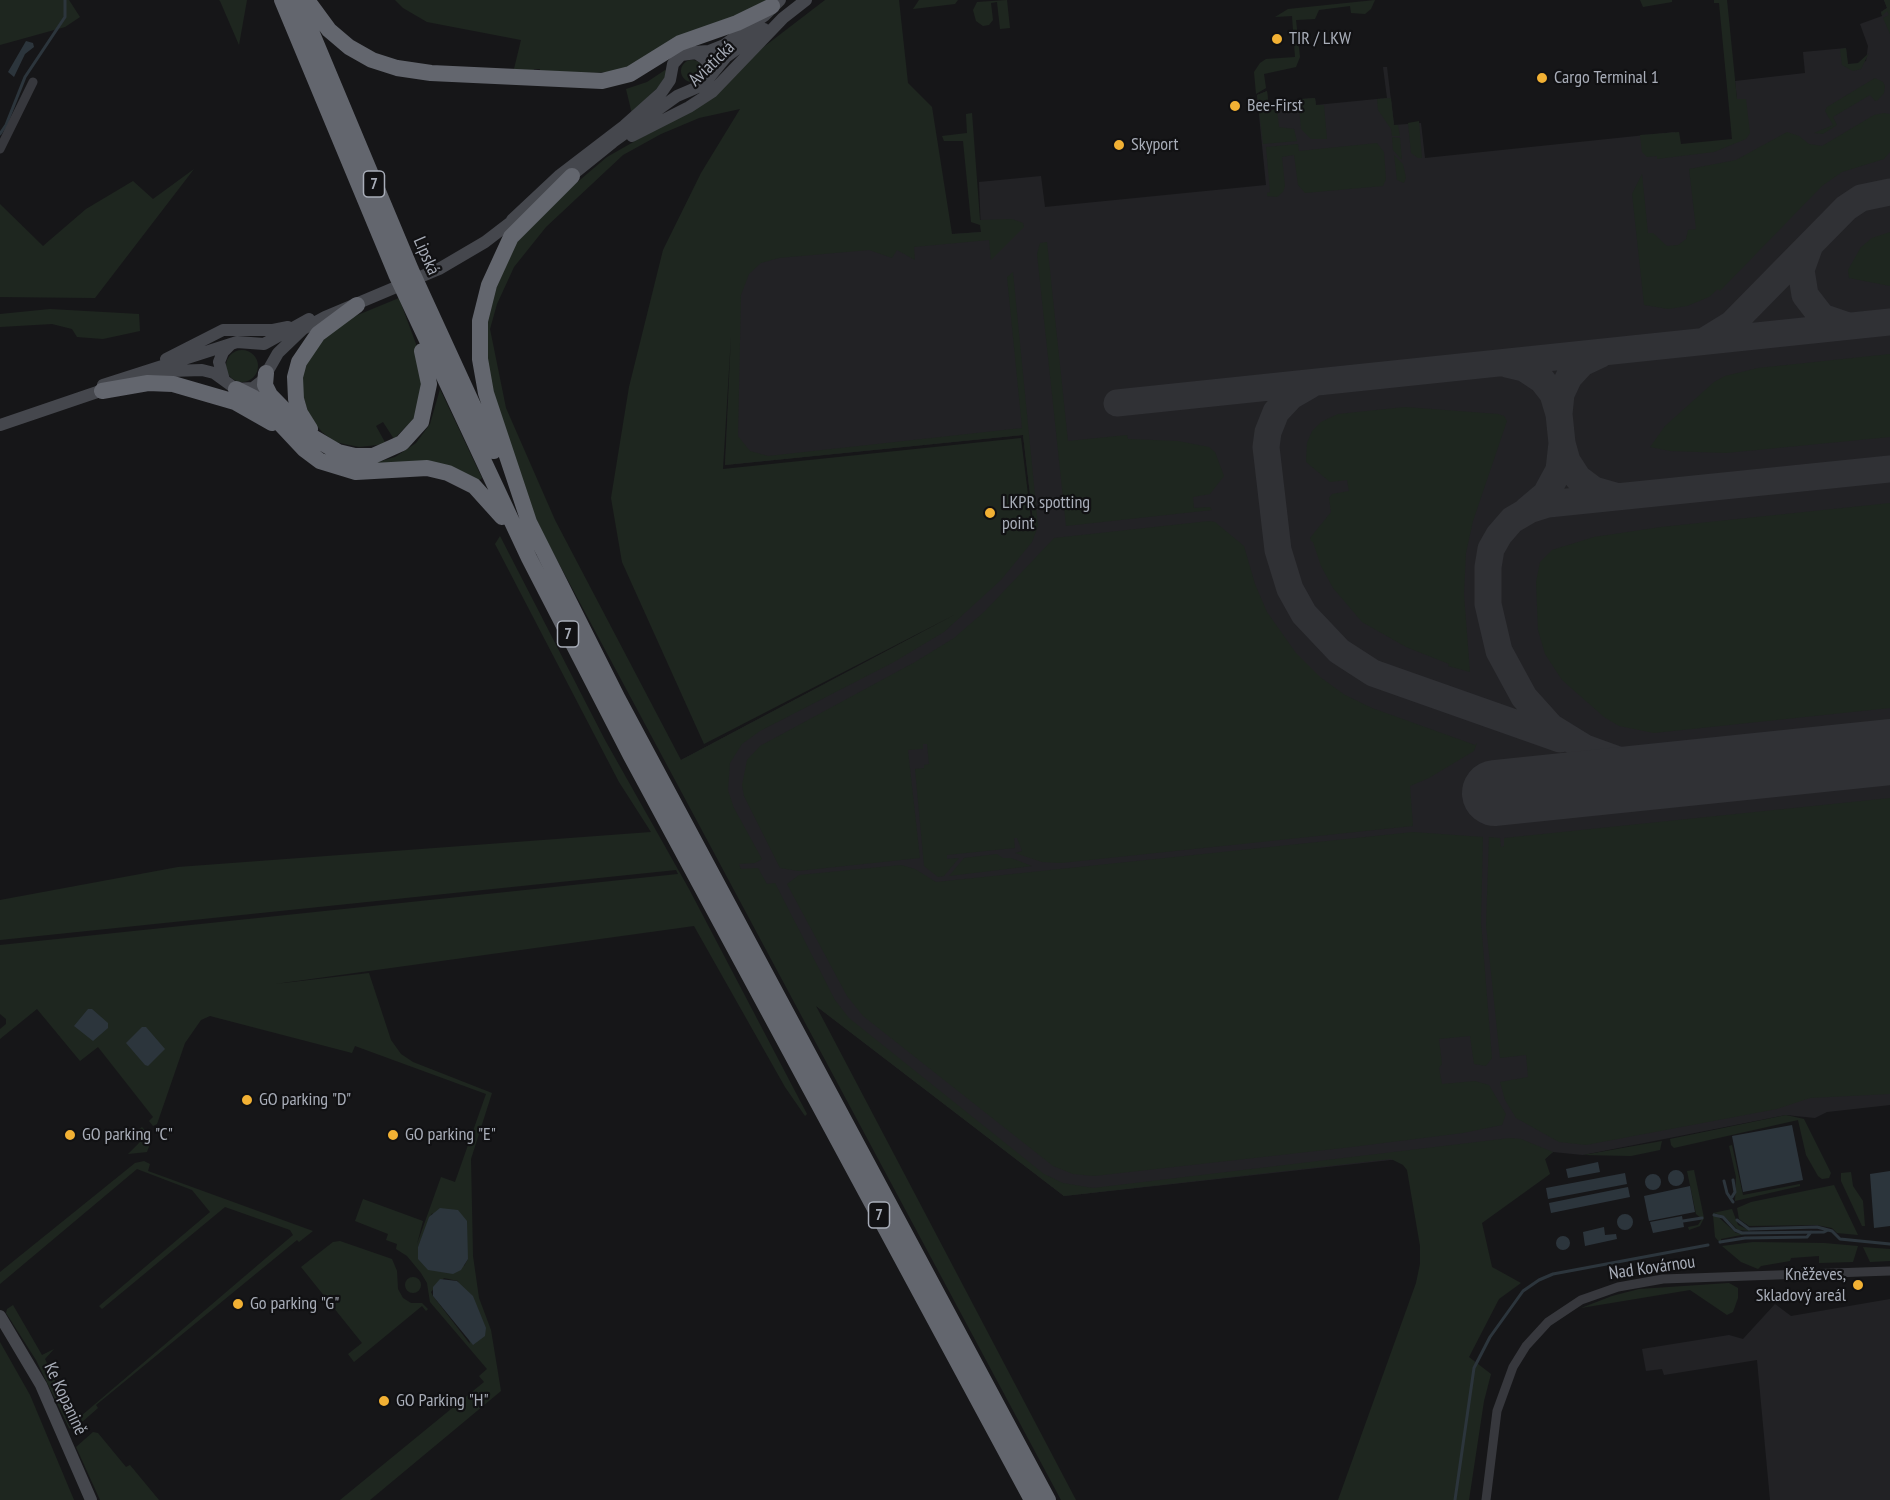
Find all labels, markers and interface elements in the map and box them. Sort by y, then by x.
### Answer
place label: TIR / LKW [1289,28,1351,50]
marker: TIR / LKW [1270,32,1284,46]
street label: Aviatická [685,37,739,91]
place label: Cargo Terminal 1 [1554,67,1659,89]
marker: Cargo Terminal 1 [1535,71,1549,85]
place label: Bee-First [1247,95,1303,117]
marker: Bee-First [1228,99,1242,113]
place label: Skyport [1131,134,1178,156]
marker: Skyport [1112,138,1126,152]
road number: 7 [364,171,385,197]
street label: Lipská [408,234,444,278]
place label: LKPR spotting point [1002,492,1090,534]
marker: LKPR spotting point [983,506,997,520]
road number: 7 [558,621,578,647]
place label: GO parking "D" [259,1089,351,1111]
marker: GO parking "D" [240,1093,254,1107]
place label: GO parking "C" [82,1124,173,1146]
place label: GO parking "E" [405,1124,496,1146]
marker: GO parking "C" [63,1128,77,1142]
marker: GO parking "E" [386,1128,400,1142]
road number: 7 [868,1202,890,1228]
street label: Nad Kovárnou [1607,1251,1697,1285]
place label: Kněževes, Skladový areál [1756,1264,1846,1306]
marker: Kněževes, Skladový areál [1851,1278,1865,1292]
place label: Go parking "G" [250,1293,339,1315]
marker: Go parking "G" [231,1297,245,1311]
street label: Ke Kopanině [39,1359,91,1439]
place label: GO Parking "H" [396,1390,489,1412]
marker: GO Parking "H" [377,1394,391,1408]

